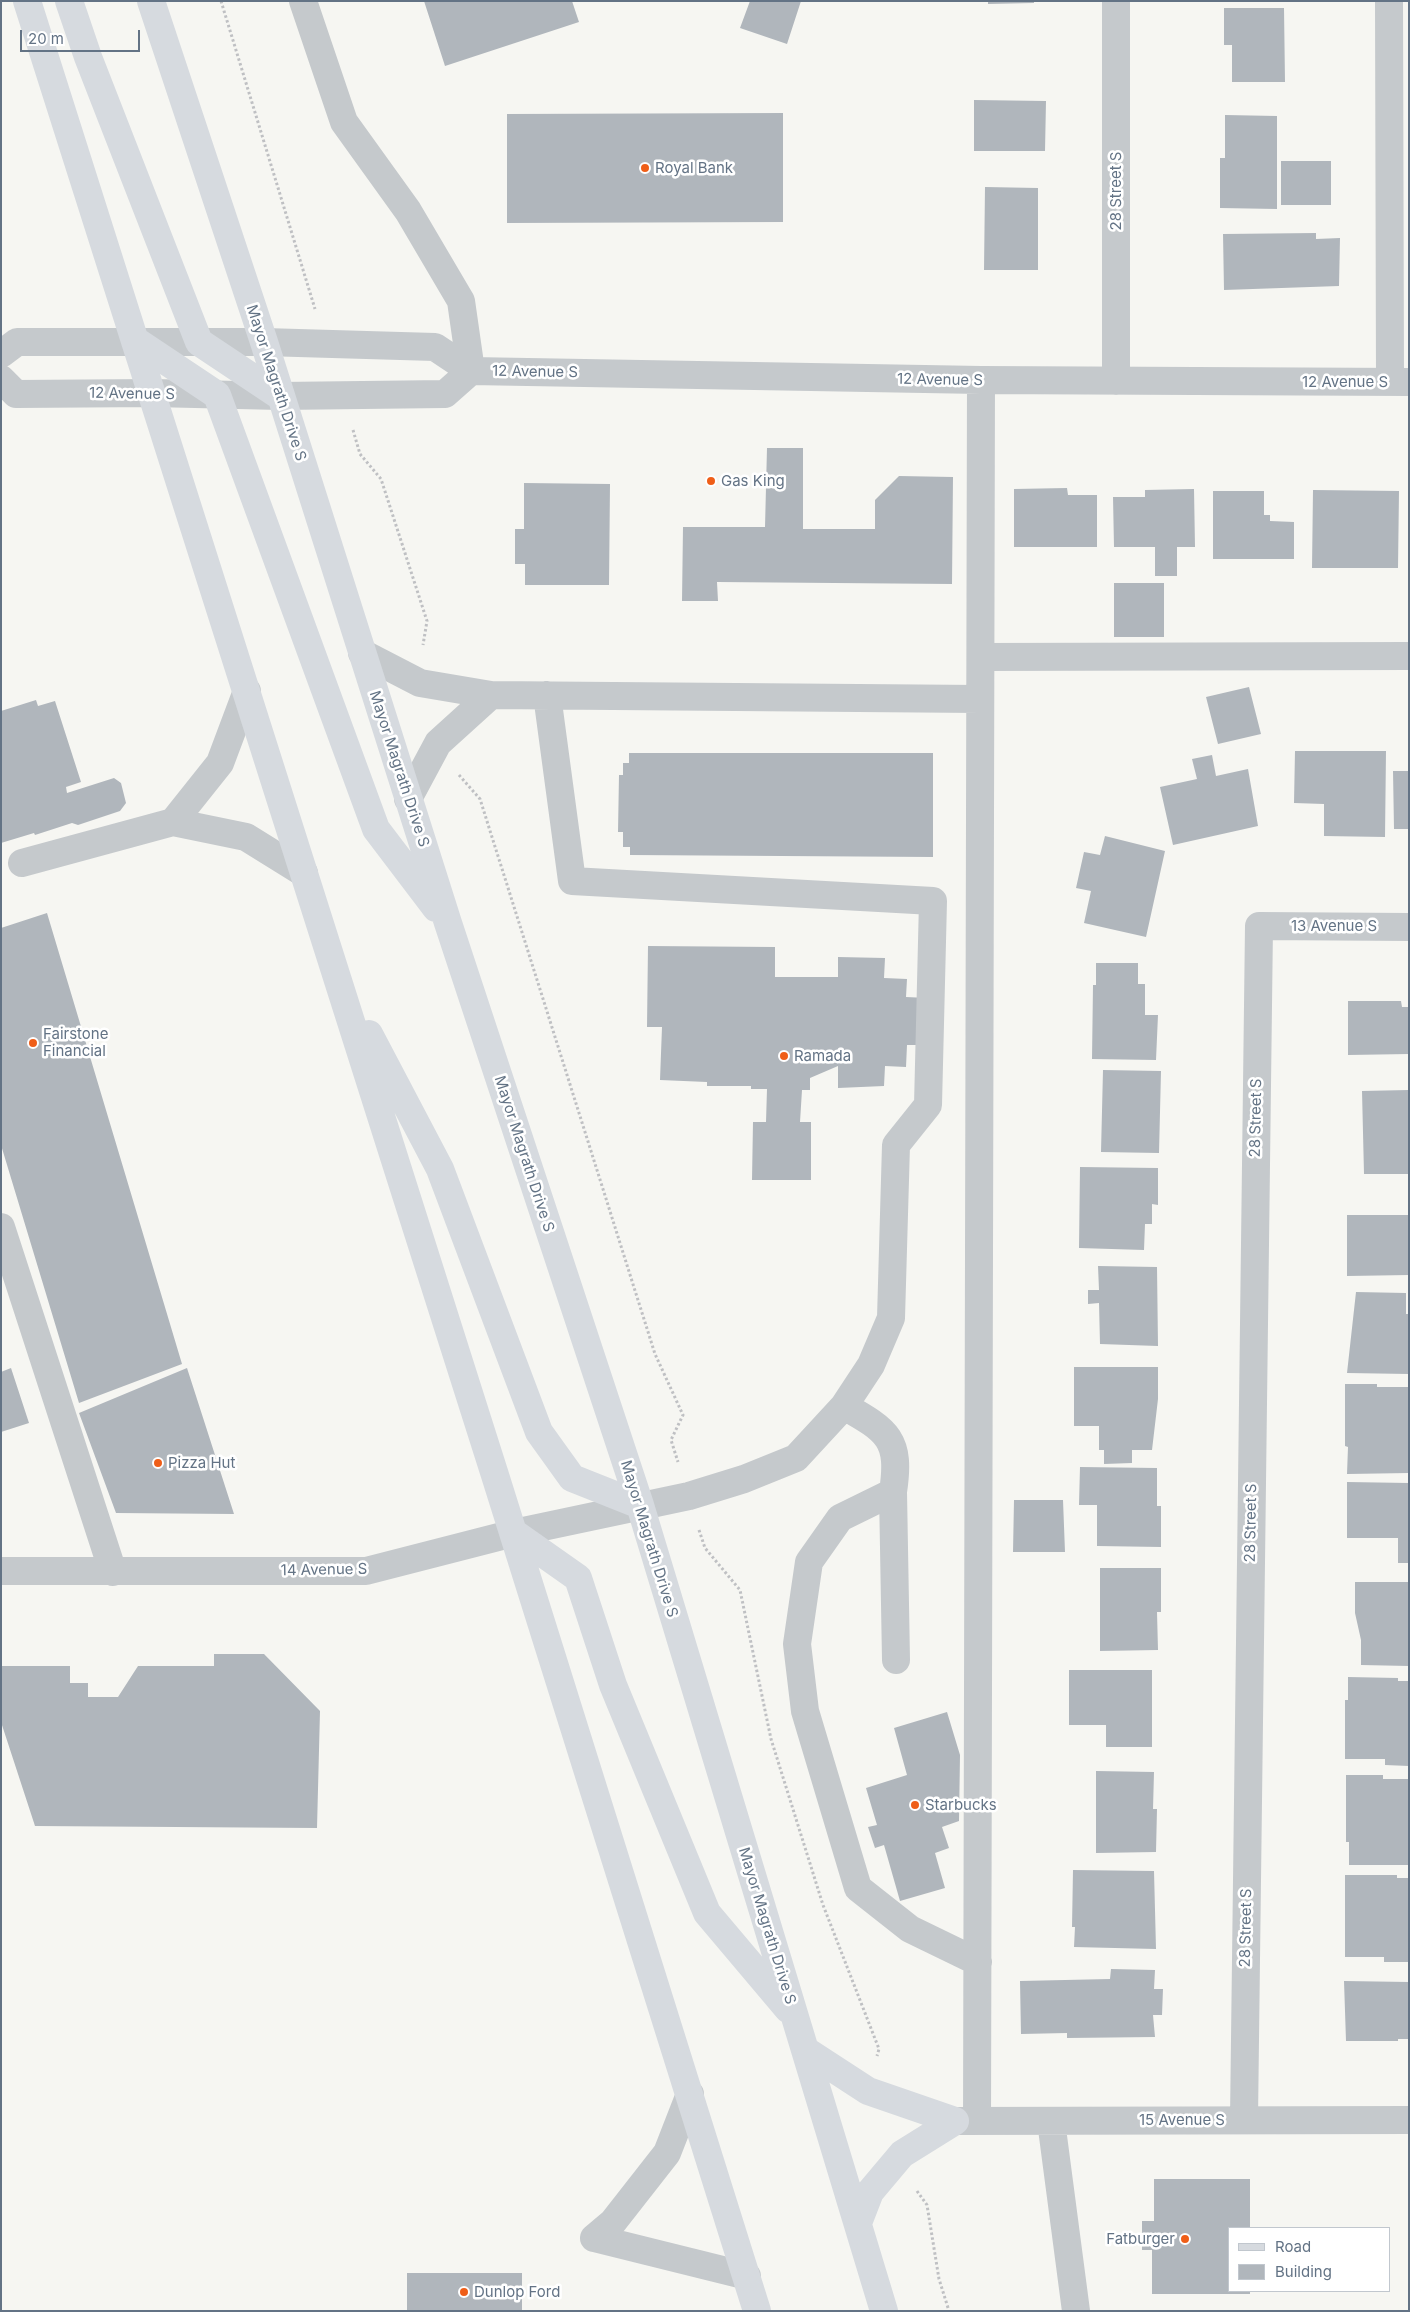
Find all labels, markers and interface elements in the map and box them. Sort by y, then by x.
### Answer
scale bar [22,20,142,52]
text: 20 m [28,29,64,48]
street label: 28 Street S [1107,152,1125,230]
place label: Royal Bank [655,159,733,177]
marker: Royal Bank [639,162,651,174]
street label: Mayor Magrath Drive S [242,303,310,463]
street label: 12 Avenue S [492,362,578,382]
street label: 12 Avenue S [897,370,983,390]
street label: 12 Avenue S [1302,373,1388,391]
street label: 12 Avenue S [89,384,175,404]
place label: Gas King [721,472,785,490]
marker: Gas King [705,475,717,487]
street label: Mayor Magrath Drive S [365,689,433,849]
street label: 13 Avenue S [1291,917,1377,935]
place label: Fairstone Financial [43,1025,108,1060]
marker: Fairstone Financial [27,1037,39,1049]
place label: Ramada [794,1047,851,1065]
marker: Ramada [778,1050,790,1062]
street label: Mayor Magrath Drive S [490,1074,558,1234]
street label: 28 Street S [1246,1078,1266,1158]
place label: Pizza Hut [168,1454,235,1472]
marker: Pizza Hut [152,1457,164,1469]
street label: Mayor Magrath Drive S [617,1458,681,1620]
street label: 28 Street S [1241,1483,1261,1563]
street label: 14 Avenue S [281,1560,367,1580]
place label: Starbucks [925,1796,997,1814]
marker: Starbucks [909,1799,921,1811]
street label: Mayor Magrath Drive S [735,1845,799,2007]
street label: 28 Street S [1236,1888,1256,1968]
street label: 15 Avenue S [1139,2111,1225,2129]
legend [1228,2227,1390,2292]
place label: Fatburger [1106,2230,1175,2248]
marker: Fatburger [1179,2233,1191,2245]
text: Road [1275,2237,1311,2256]
text: Building [1275,2262,1332,2281]
place label: Dunlop Ford [474,2283,560,2301]
marker: Dunlop Ford [458,2286,470,2298]

